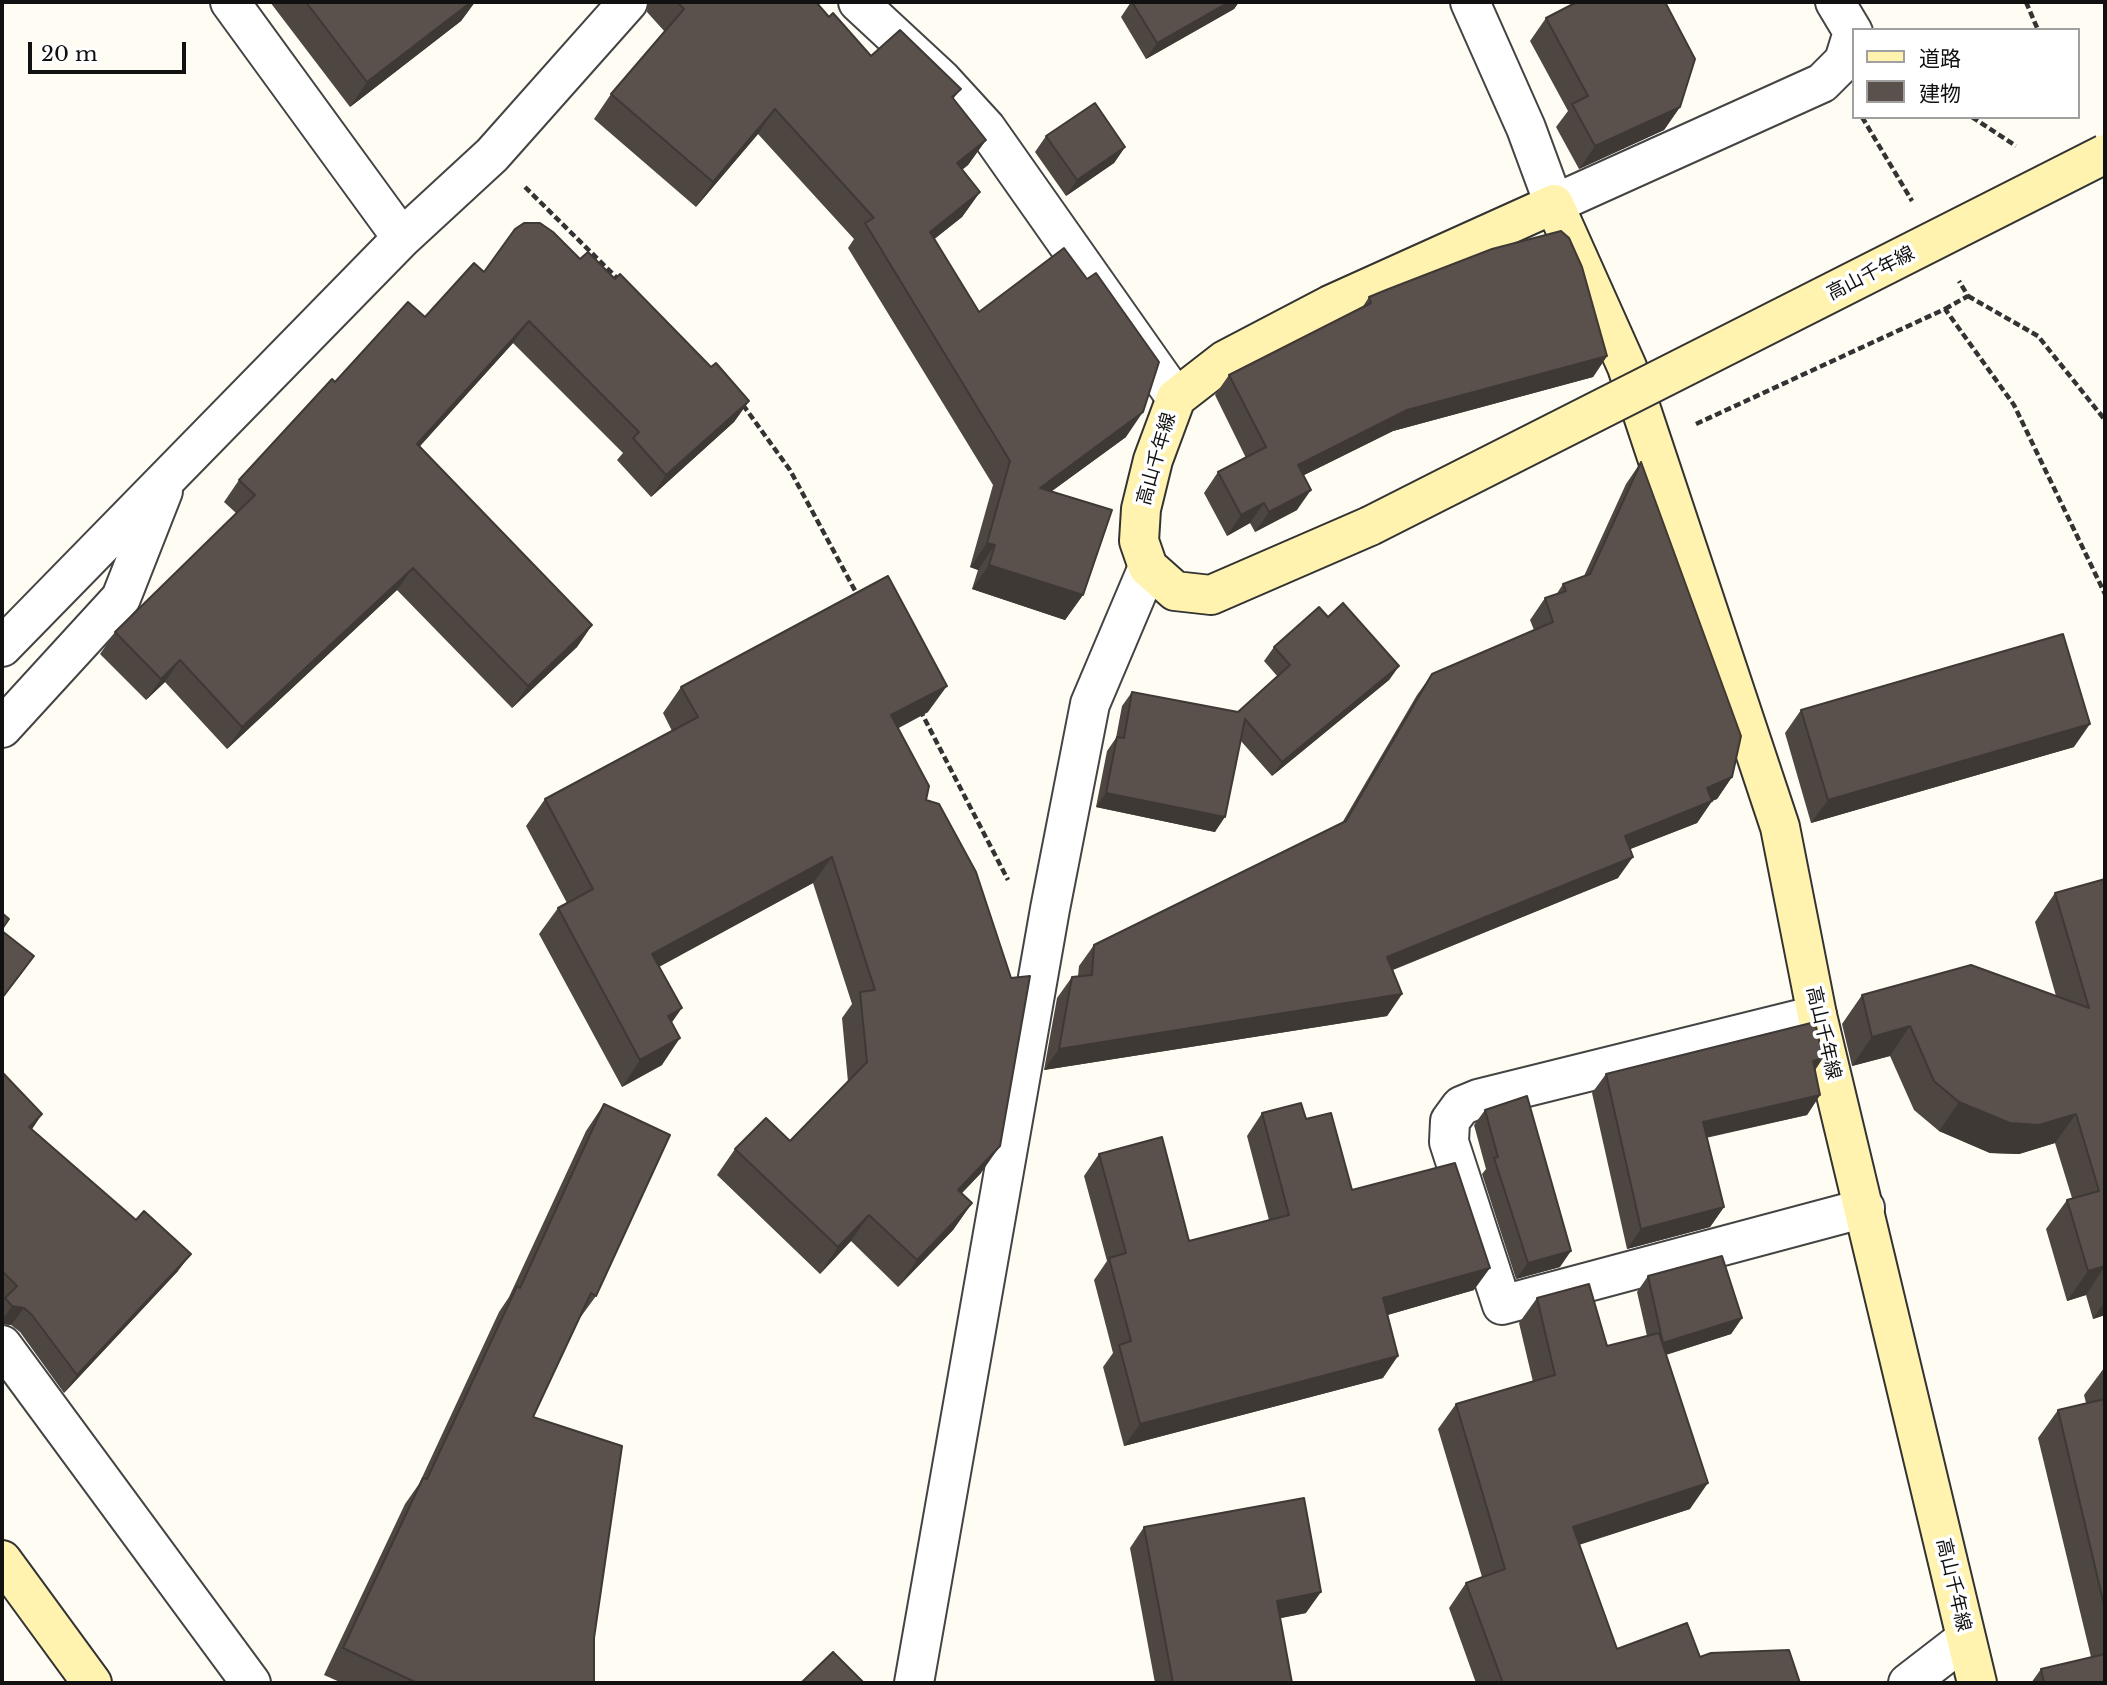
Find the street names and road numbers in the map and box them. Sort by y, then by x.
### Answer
street label: 高山千年線 [1824,242,1918,306]
street label: 高山千年線 [1133,410,1181,508]
street label: 高山千年線 [1801,984,1845,1082]
street label: 高山千年線 [1931,1536,1975,1634]

